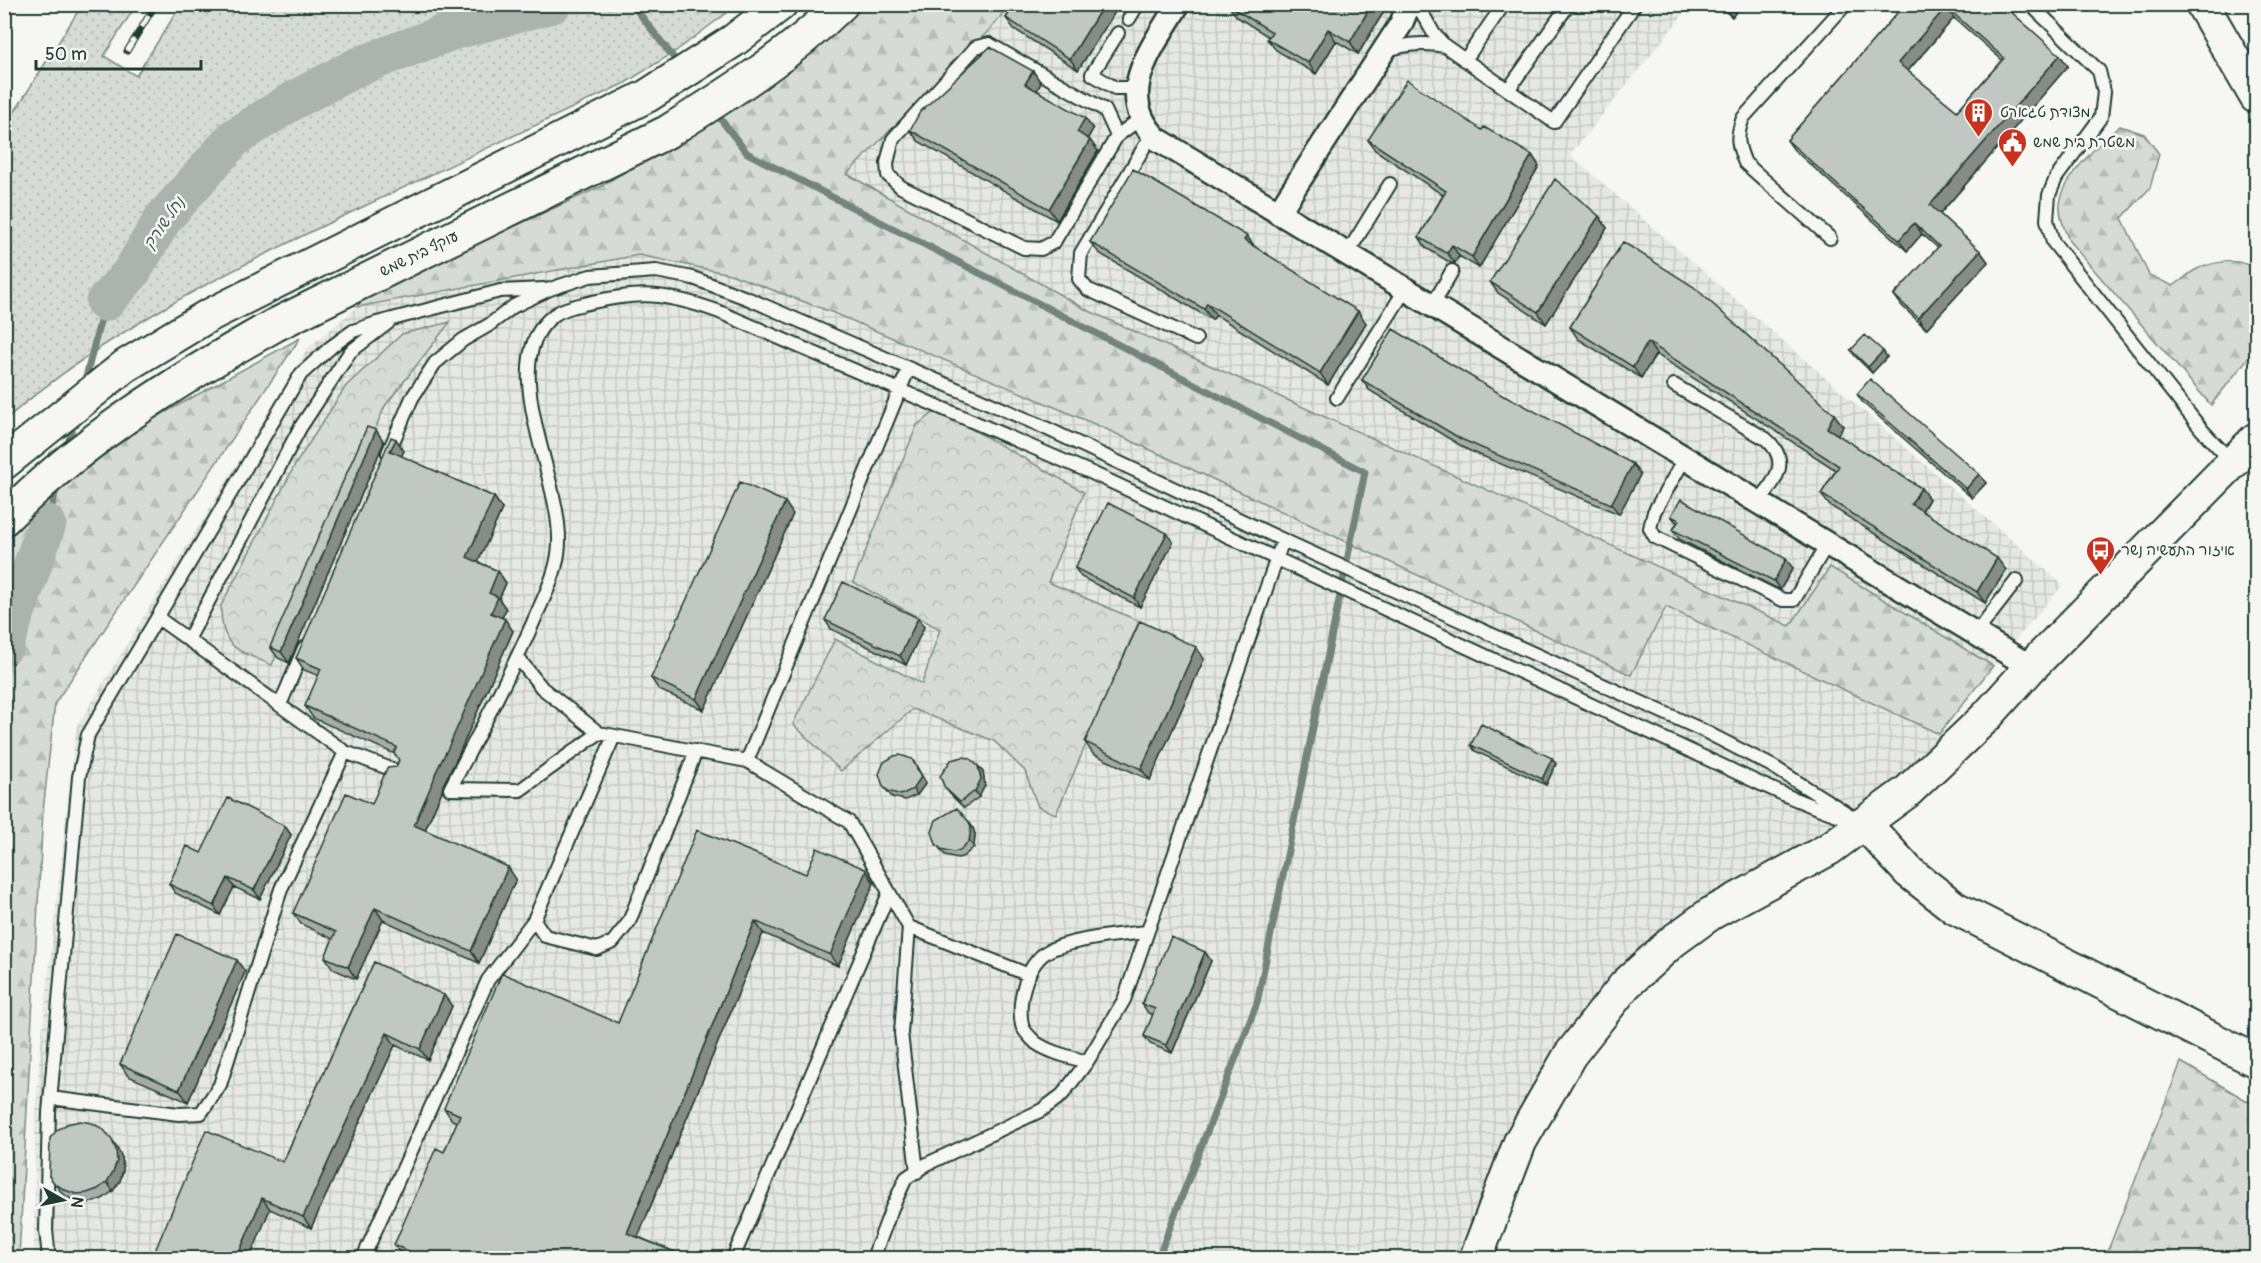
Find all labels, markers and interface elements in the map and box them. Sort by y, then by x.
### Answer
scale bar [36,33,201,71]
text: 50 m [45,43,87,66]
building icon: מצודת טגארט [1963,96,1995,138]
place label: מצודת טגארט [2000,103,2090,122]
public building icon: משטרת בית שמש [1996,126,2028,168]
place label: משטרת בית שמש [2033,133,2135,152]
water label: נחל שורק [139,192,190,253]
street label: עוקף בית שמש [377,227,461,281]
bus stop icon: איזור התעשיה נשר [2084,534,2116,576]
place label: איזור התעשיה נשר [2121,541,2235,560]
north arrow [33,1170,93,1230]
text: N [66,1195,88,1209]

